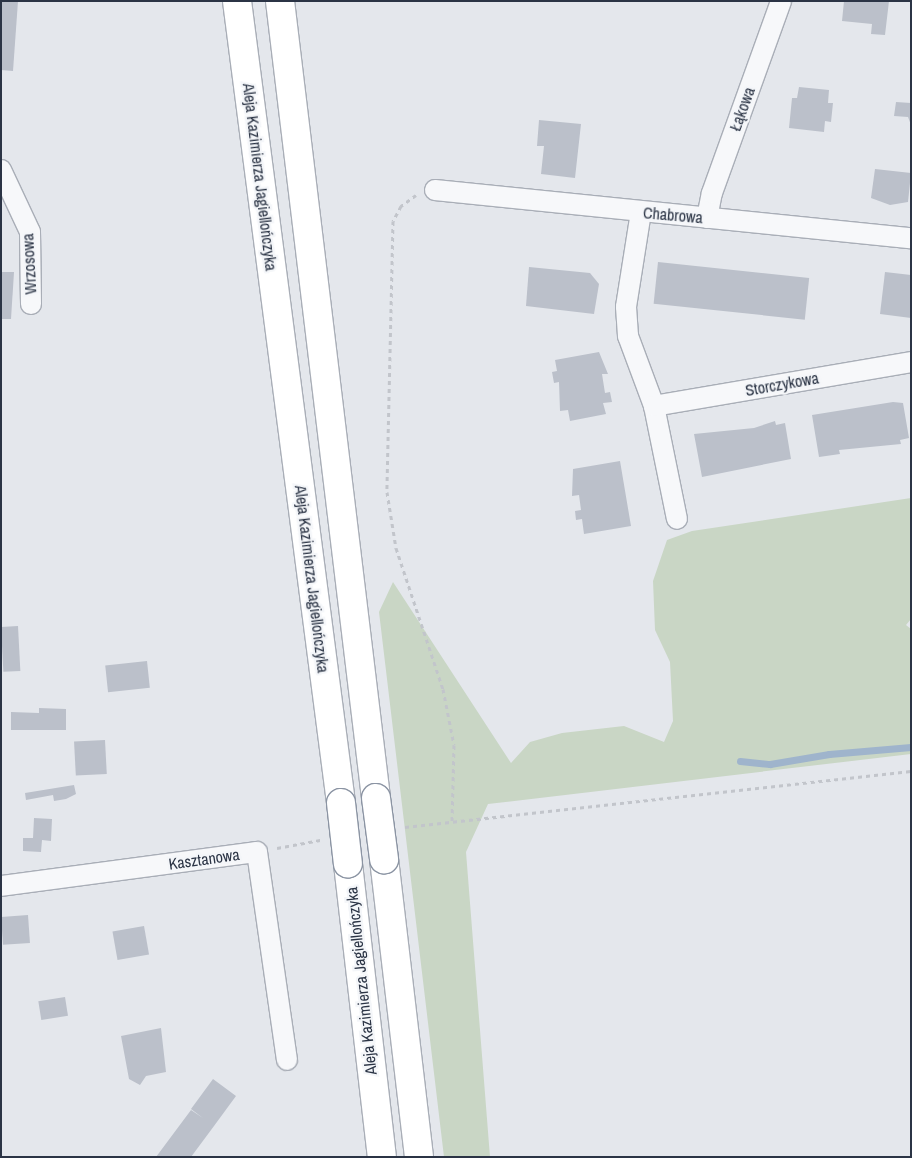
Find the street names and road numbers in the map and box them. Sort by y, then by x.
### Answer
street label: Aleja Kazimierza Jagiellończyka [239,82,281,272]
street label: Łąkowa [725,84,759,134]
street label: Chabrowa [642,203,704,227]
street label: Wrzosowa [18,233,40,295]
street label: Storczykowa [744,368,820,400]
street label: Aleja Kazimierza Jagiellończyka [291,484,333,674]
street label: Kasztanowa [167,845,241,873]
street label: Aleja Kazimierza Jagiellończyka [342,886,380,1076]

